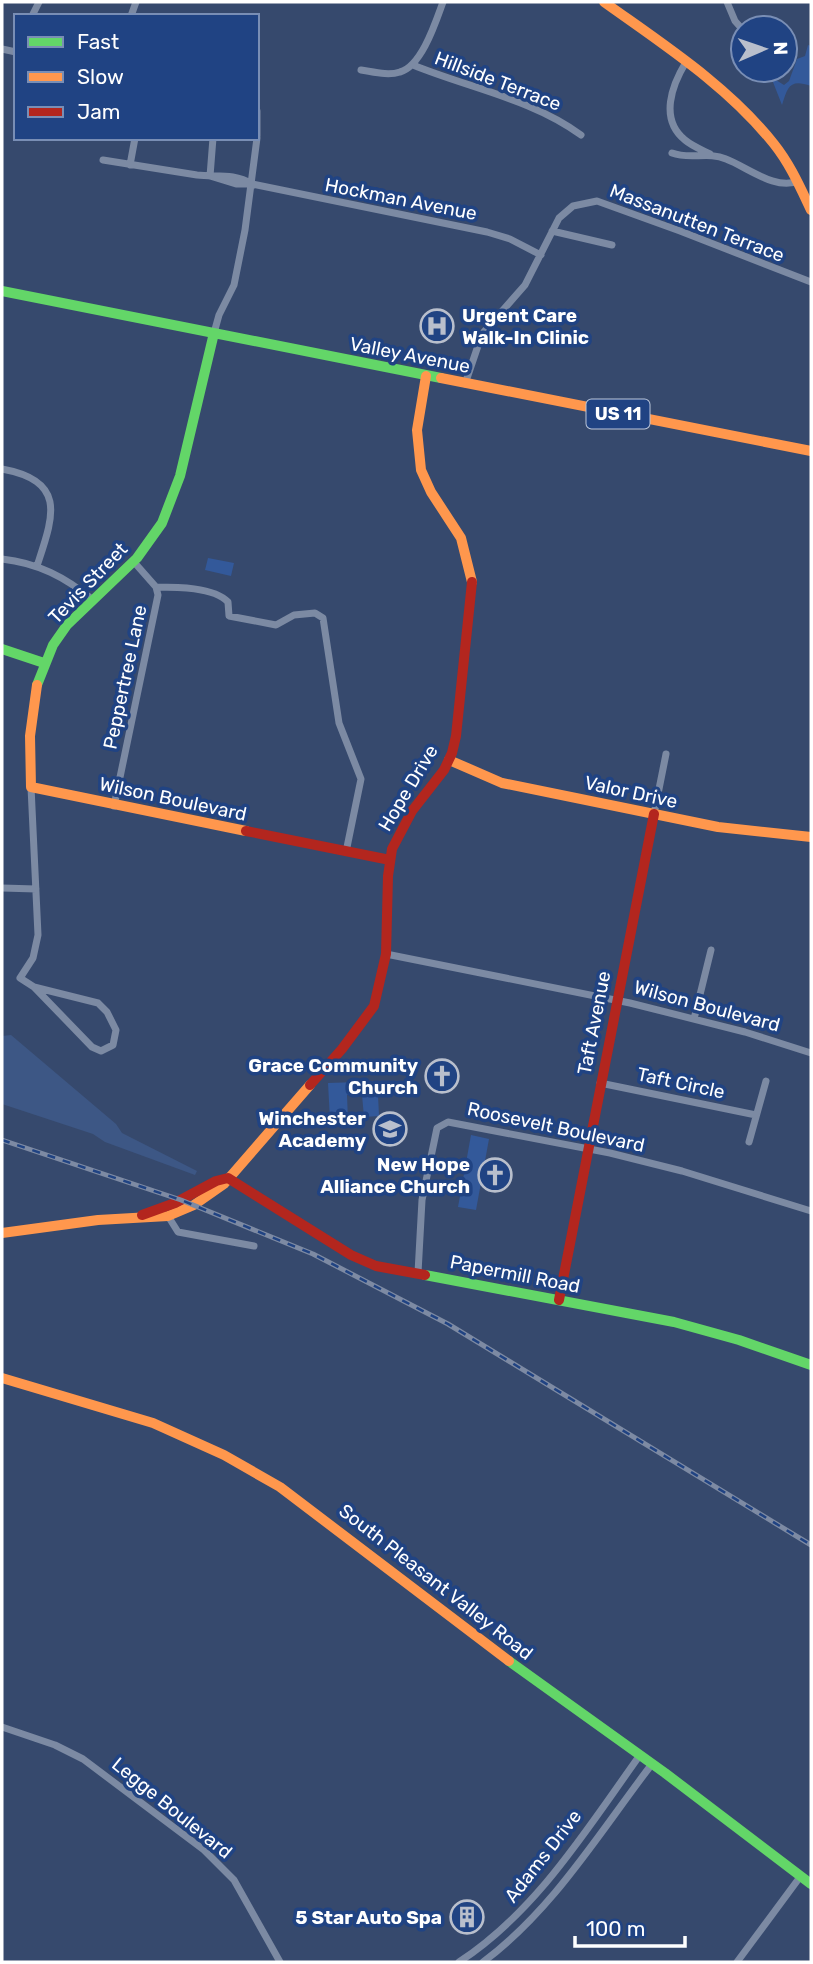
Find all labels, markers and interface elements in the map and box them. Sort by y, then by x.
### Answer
legend [14,14,259,140]
north arrow [729,14,799,84]
text: Fast [77,29,119,54]
text: N [769,41,792,56]
street label: Hillside Terrace [432,46,564,116]
text: Slow [77,64,124,89]
text: Jam [77,99,121,124]
street label: Hockman Avenue [323,173,479,225]
street label: Massanutten Terrace [606,179,788,267]
place label: Urgent Care Walk-In Clinic [462,304,589,349]
hospital icon: Urgent Care Walk-In Clinic [418,307,456,345]
street label: Valley Avenue [348,332,472,378]
road number: US 11 [586,400,650,428]
street label: Tevis Street [44,537,133,628]
street label: Peppertree Lane [98,603,152,751]
street label: Hope Drive [373,741,443,835]
street label: Valor Drive [582,771,680,813]
street label: Wilson Boulevard [97,772,249,826]
street label: Taft Avenue [573,969,615,1077]
street label: Wilson Boulevard [632,975,782,1037]
place label: Grace Community Church [248,1054,419,1099]
church icon: Grace Community Church [423,1057,461,1095]
street label: Taft Circle [635,1062,727,1104]
street label: Roosevelt Boulevard [465,1097,647,1157]
place label: Winchester Academy [258,1107,367,1152]
school or university icon: Winchester Academy [371,1110,409,1148]
place label: New Hope Alliance Church [320,1153,470,1198]
church icon: New Hope Alliance Church [476,1156,514,1194]
street label: Papermill Road [448,1250,582,1298]
street label: South Pleasant Valley Road [334,1499,538,1665]
street label: Legge Boulevard [107,1752,237,1864]
street label: Adams Drive [500,1805,586,1907]
building icon: 5 Star Auto Spa [448,1898,486,1936]
scale bar [575,1904,685,1948]
place label: 5 Star Auto Spa [295,1906,442,1929]
text: 100 m [586,1916,645,1941]

